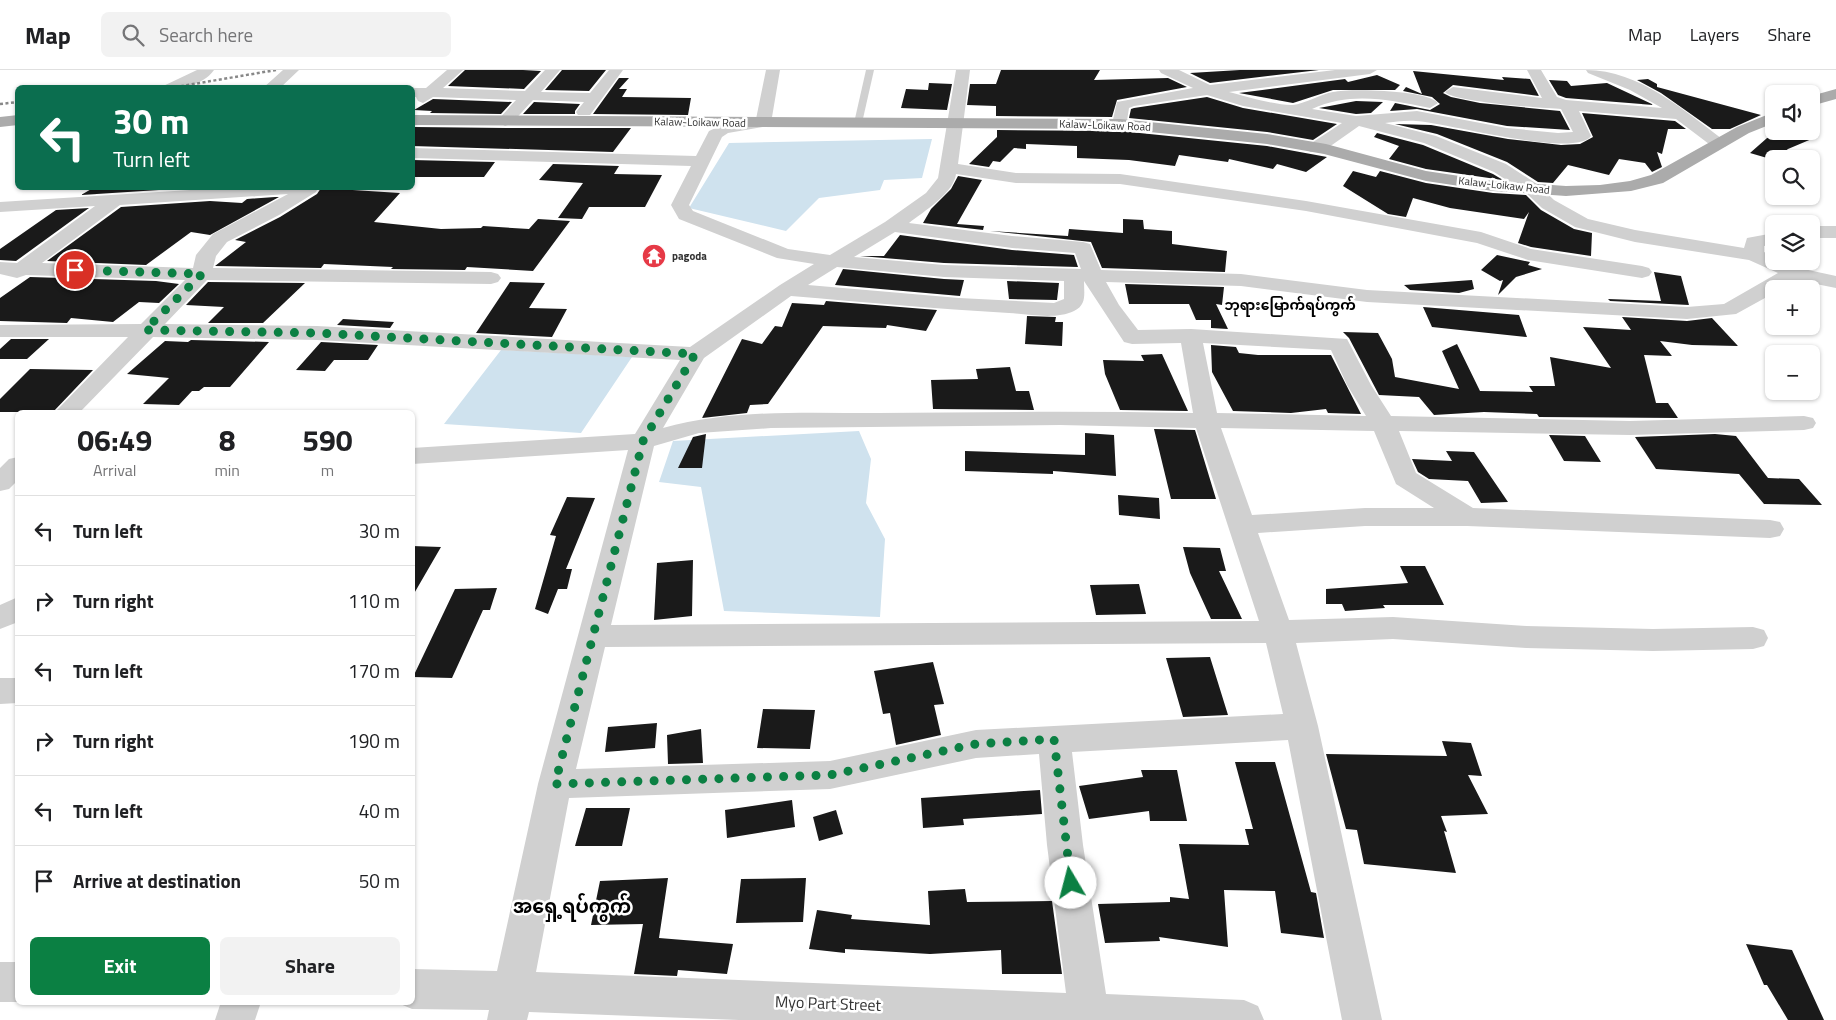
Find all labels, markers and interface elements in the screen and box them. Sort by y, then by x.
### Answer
search box [101,12,451,57]
text: Map [25,17,71,53]
text: Search here [159,20,253,49]
icon: search [119,21,147,49]
text: Map [1628,21,1662,48]
text: Layers [1690,21,1739,48]
text: Share [1767,21,1811,48]
map controls [1765,85,1820,400]
button: sound [1765,85,1820,140]
text: 30 m [113,94,189,148]
icon: left [30,105,95,170]
street label: Kalaw-Loikaw Road [654,113,746,131]
street label: Kalaw-Loikaw Road [1059,115,1151,135]
text: Turn left [113,142,190,176]
button: search [1765,150,1820,205]
street label: Kalaw-Loikaw Road [1458,172,1551,198]
button: layers [1765,215,1820,270]
temple icon: pagoda [641,243,667,269]
place label: pagoda [672,248,707,264]
pin [54,249,96,291]
icon: arrive [61,256,89,284]
button: + [1765,280,1820,335]
district label: ဘုရားမြောက်ရပ်ကွက် [1224,294,1356,317]
button: − [1765,345,1820,400]
text: 06:49 [77,417,152,463]
text: 8 [219,417,236,463]
text: 590 [302,417,353,463]
text: Arrival [93,458,136,482]
text: min [214,458,240,482]
text: m [321,458,334,482]
text: Turn left [73,516,143,545]
text: 30 m [359,516,400,545]
icon: left [30,517,58,545]
text: Turn right [73,586,154,615]
text: 110 m [348,586,400,615]
icon: right [30,587,58,615]
text: Turn left [73,656,143,685]
text: 170 m [348,656,400,685]
icon: left [30,657,58,685]
text: Turn right [73,726,154,755]
text: 190 m [348,726,400,755]
icon: right [30,727,58,755]
text: Turn left [73,796,143,825]
text: 40 m [359,796,400,825]
icon: left [30,797,58,825]
position arrow [1044,856,1096,908]
text: Arrive at destination [73,866,241,895]
text: 50 m [359,866,400,895]
icon: arrive [30,867,58,895]
district label: အရှေ့ရပ်ကွက် [513,891,631,922]
button: Exit [30,937,210,995]
button: Share [220,937,400,995]
street label: Myo Part Street [774,989,882,1017]

